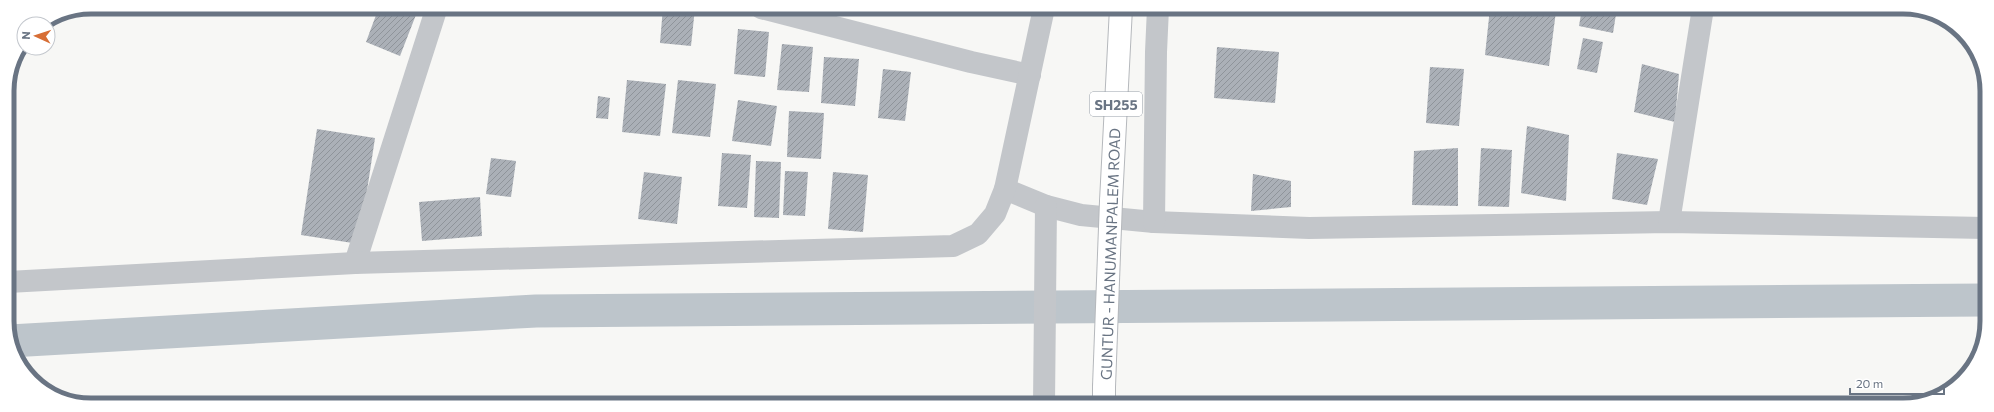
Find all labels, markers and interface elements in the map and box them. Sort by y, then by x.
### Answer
north arrow [16,16,56,56]
text: N [19,31,32,40]
road number: SH255 [1090,92,1142,116]
street label: GUNTUR - HANUMANPALEM ROAD [1097,128,1123,380]
scale bar [1850,370,1944,396]
text: 20 m [1856,376,1883,390]

